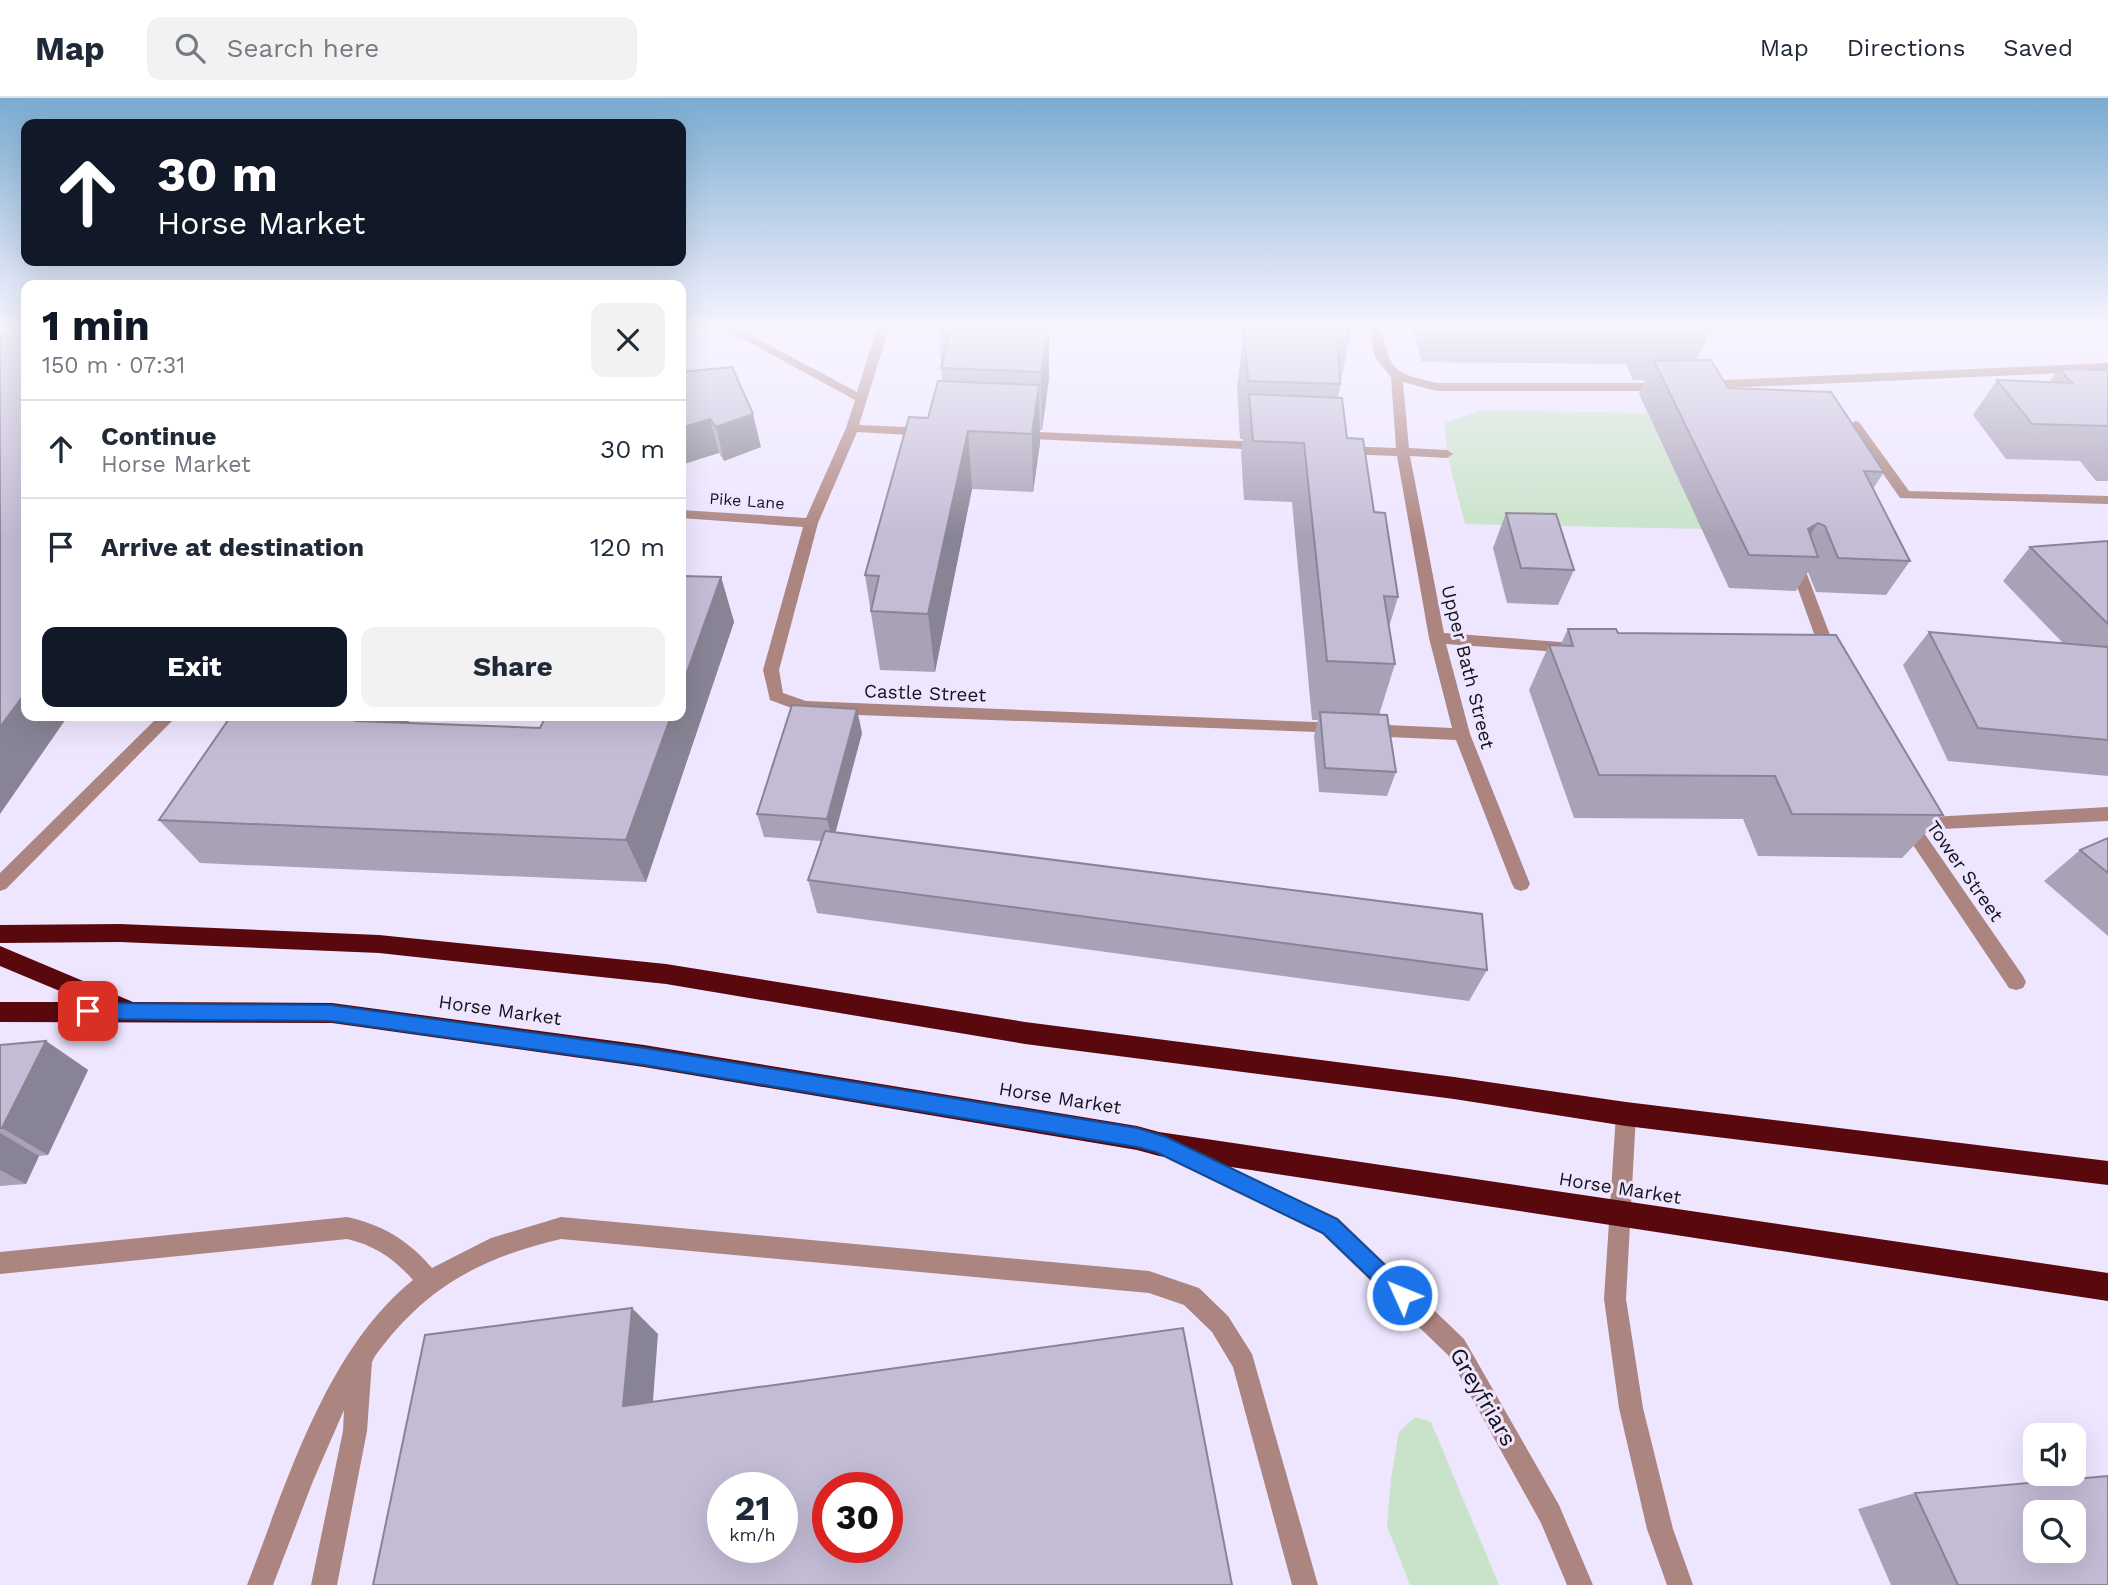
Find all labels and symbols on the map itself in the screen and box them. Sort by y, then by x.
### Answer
street label: Pike Lane [709,489,785,513]
street label: Upper Bath Street [1437,583,1500,751]
street label: Castle Street [864,679,987,707]
street label: Tower Street [1922,816,2008,926]
pin [58,981,118,1041]
street label: Horse Market [437,990,563,1030]
street label: Horse Market [997,1077,1123,1119]
street label: Horse Market [1557,1167,1683,1209]
position arrow [1365,1258,1439,1332]
street label: Greyfriars [1444,1343,1522,1451]
speed limit sign: 30 [812,1472,903,1563]

